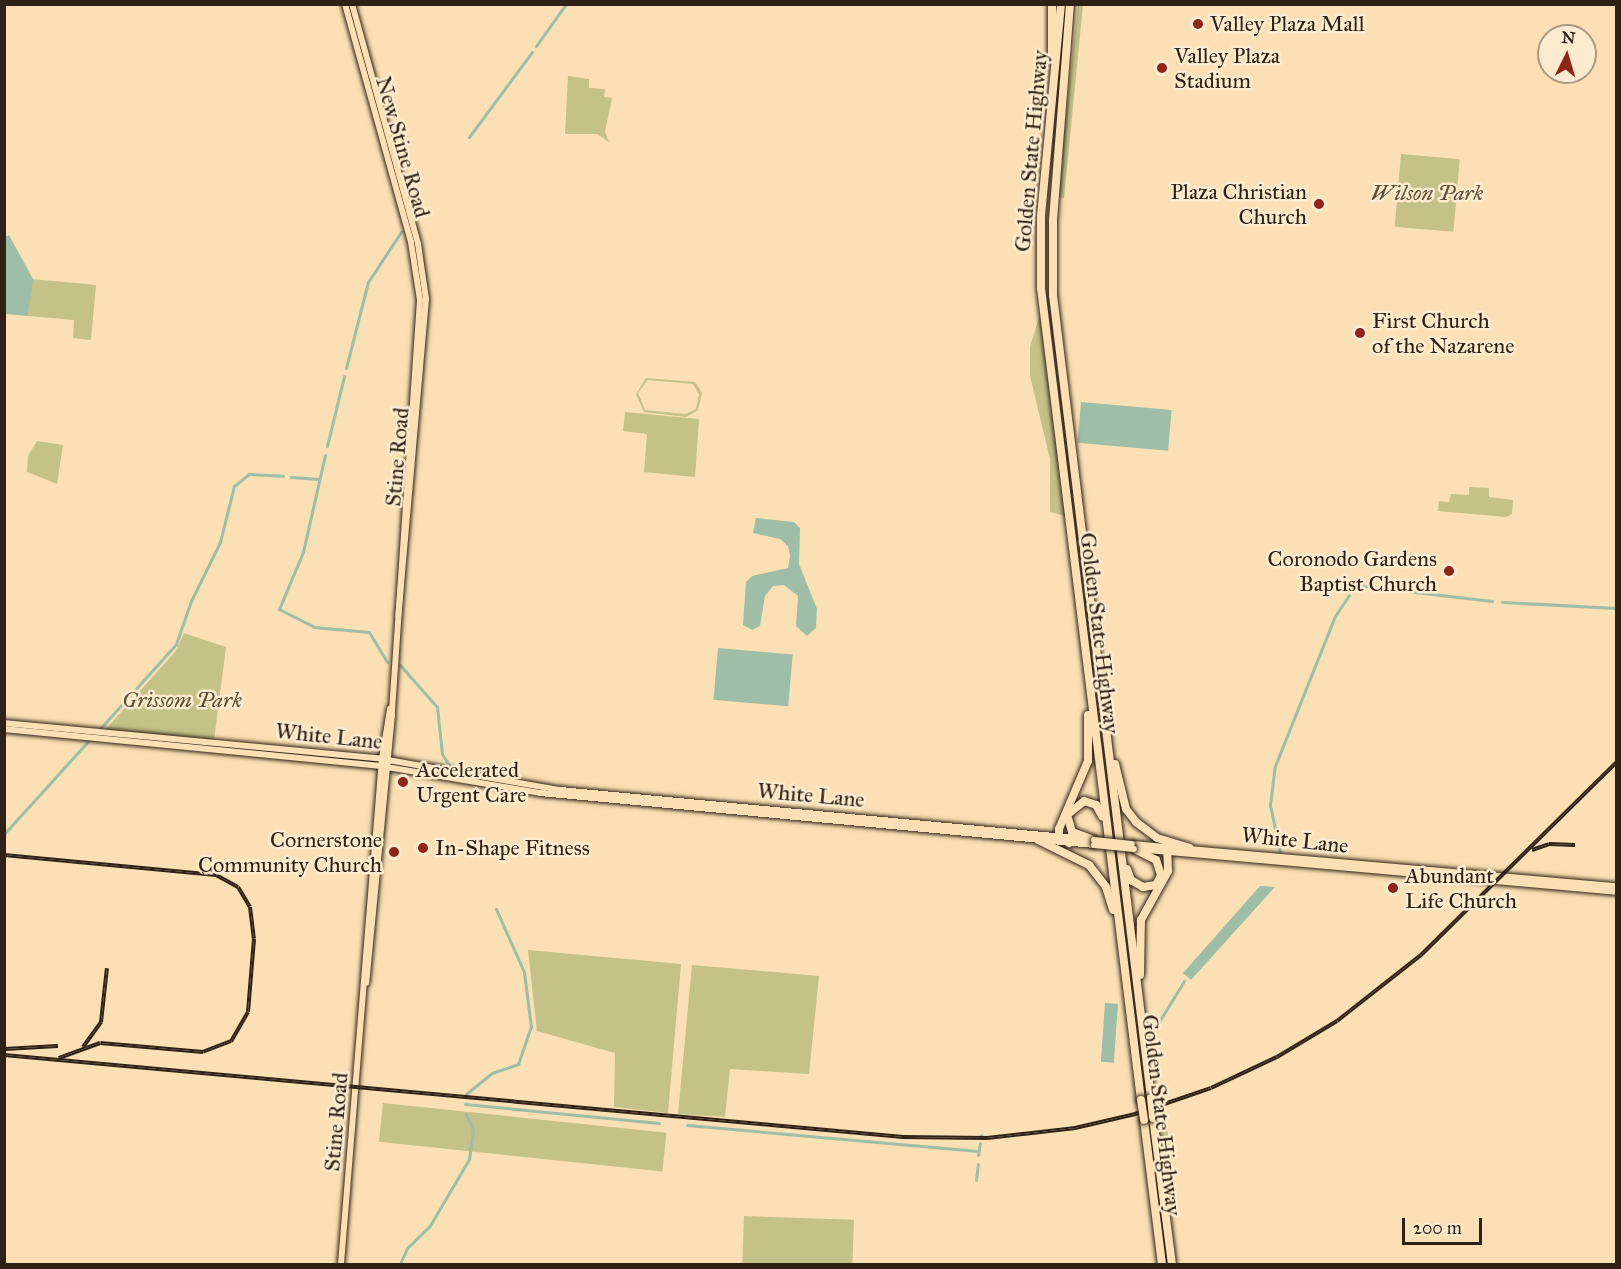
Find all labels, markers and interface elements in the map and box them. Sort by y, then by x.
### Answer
place label: Valley Plaza Mall [1210,11,1365,37]
marker: Valley Plaza Mall [1191,17,1205,31]
north arrow [1537,24,1597,84]
text: N [1561,28,1576,48]
place label: Valley Plaza Stadium [1174,42,1280,94]
street label: Golden State Highway [1009,49,1053,253]
marker: Valley Plaza Stadium [1155,61,1169,75]
street label: New Stine Road [370,73,436,221]
place label: Plaza Christian Church [1170,178,1307,230]
park label: Wilson Park [1371,180,1483,206]
marker: Plaza Christian Church [1312,197,1326,211]
place label: First Church of the Nazarene [1372,307,1514,358]
marker: First Church of the Nazarene [1353,326,1367,340]
street label: Stine Road [380,406,414,508]
street label: Golden State Highway [1075,531,1125,735]
place label: Coronodo Gardens Baptist Church [1268,545,1437,596]
marker: Coronodo Gardens Baptist Church [1442,564,1456,578]
park label: Grissom Park [122,687,242,713]
street label: White Lane [274,717,384,755]
place label: Accelerated Urgent Care [416,756,526,807]
marker: Accelerated Urgent Care [394,773,412,791]
street label: White Lane [756,777,866,813]
street label: White Lane [1240,821,1350,859]
place label: Cornerstone Community Church [198,826,382,878]
place label: In-Shape Fitness [435,835,590,861]
marker: In-Shape Fitness [416,841,430,855]
marker: Cornerstone Community Church [387,845,401,859]
place label: Abundant Life Church [1405,862,1517,914]
marker: Abundant Life Church [1386,881,1400,895]
street label: Golden State Highway [1137,1013,1187,1217]
street label: Stine Road [319,1071,353,1173]
scale bar [1405,1206,1484,1244]
text: 200 m [1413,1217,1462,1239]

